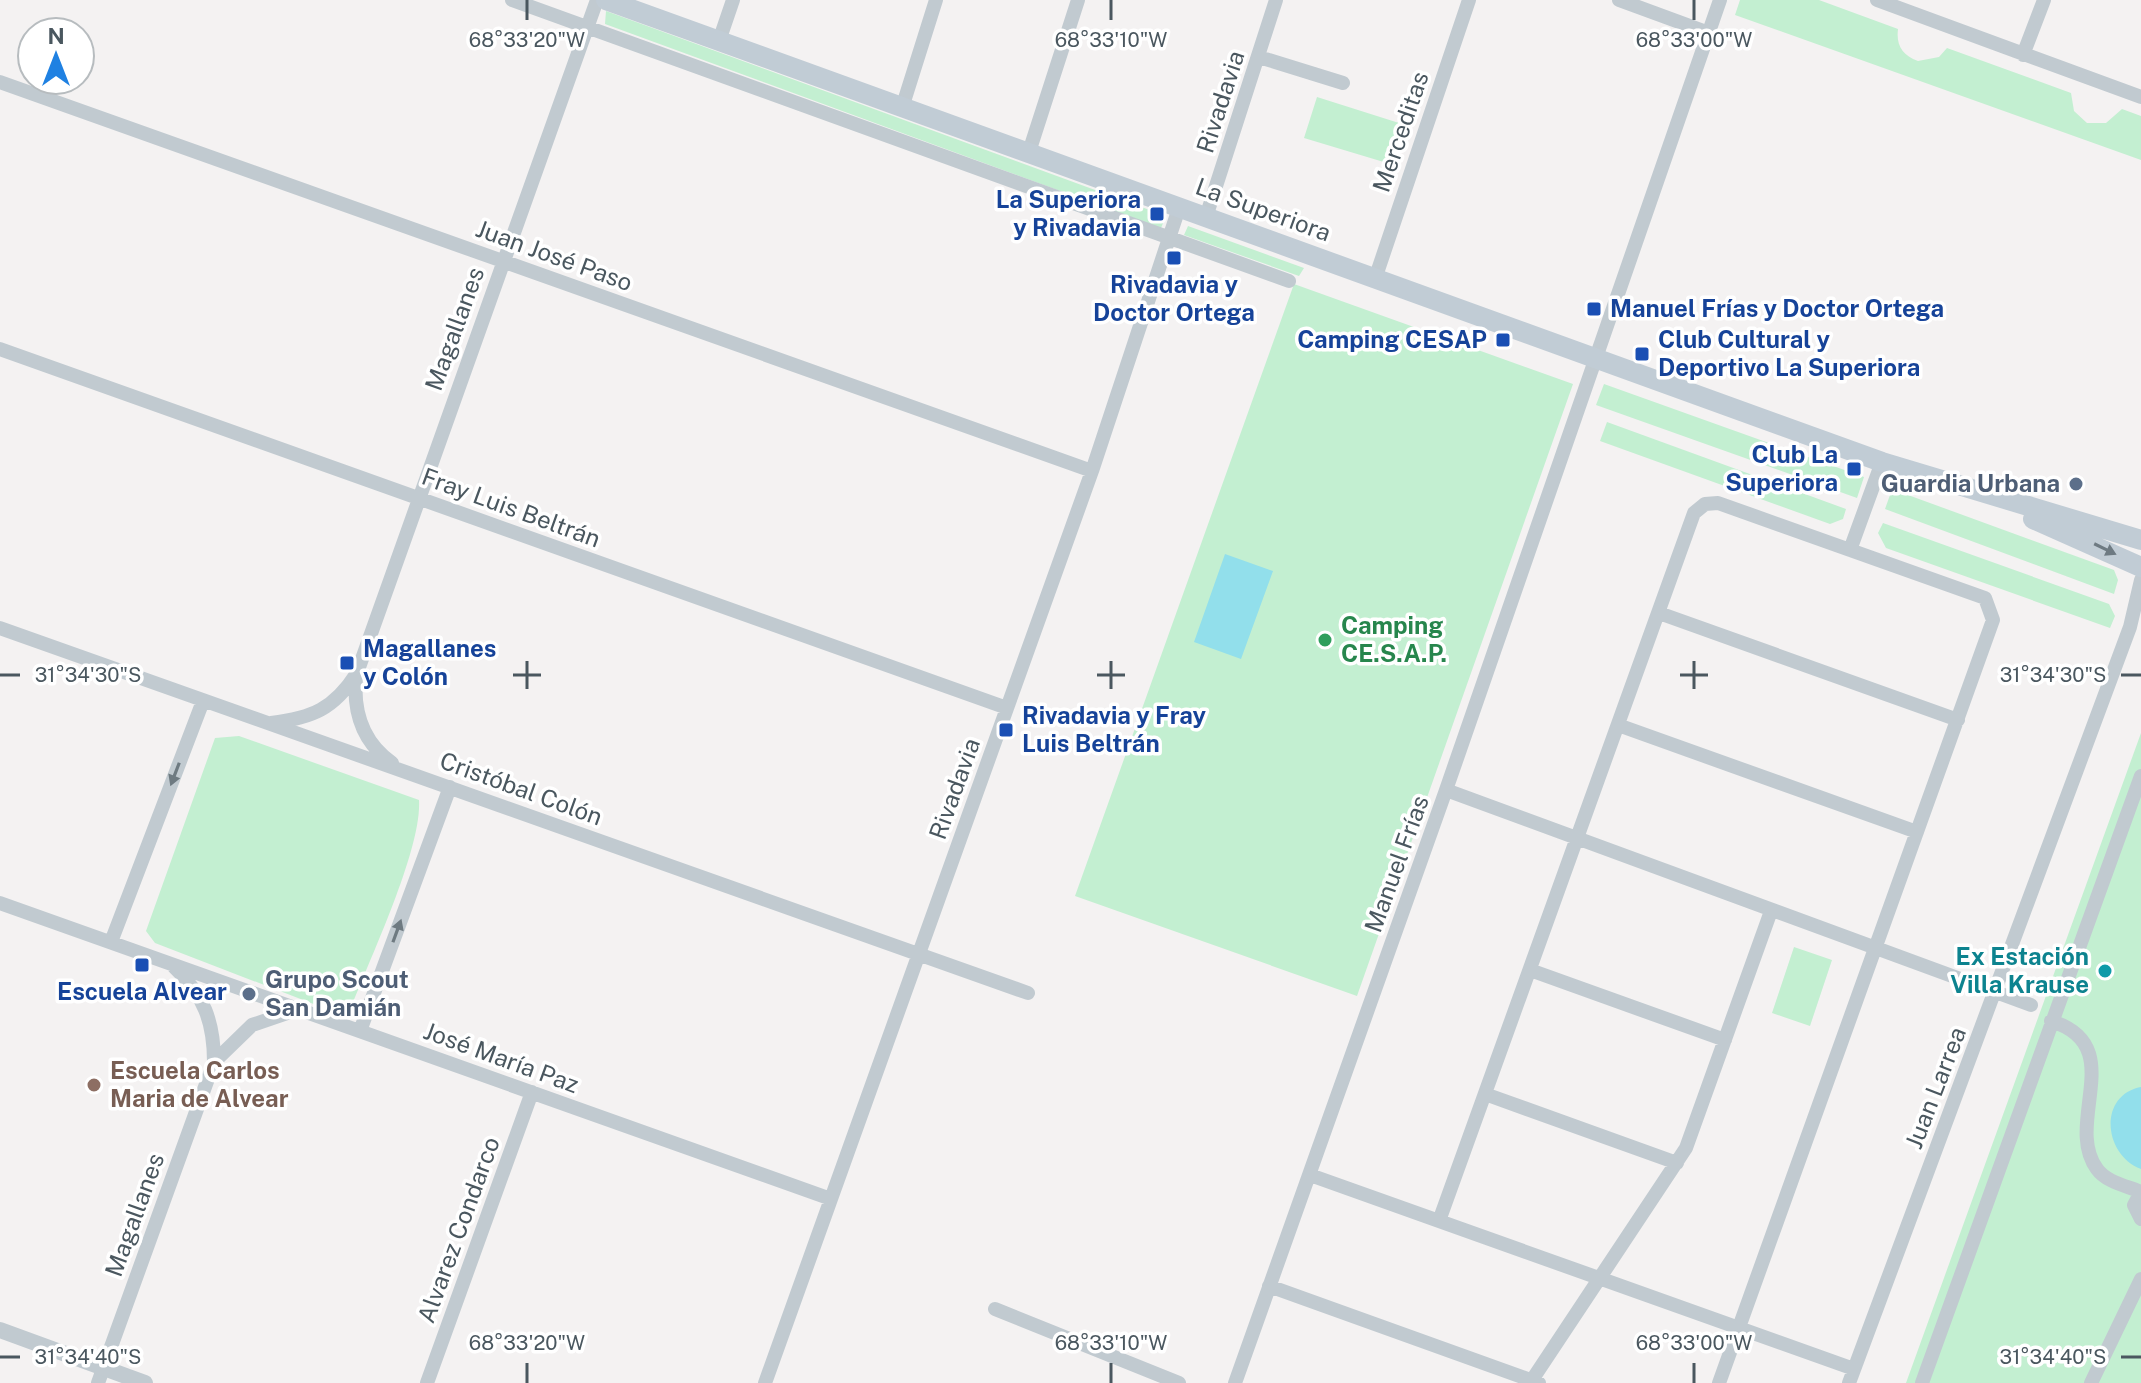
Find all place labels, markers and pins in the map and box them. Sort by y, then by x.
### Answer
place label: La Superiora y Rivadavia [996,185,1141,241]
marker: La Superiora y Rivadavia [1148,205,1166,223]
marker: Rivadavia y Doctor Ortega [1165,249,1183,267]
place label: Rivadavia y Doctor Ortega [1093,270,1255,326]
place label: Manuel Frías y Doctor Ortega [1610,294,1944,322]
marker: Manuel Frías y Doctor Ortega [1585,300,1603,318]
place label: Camping CESAP [1297,325,1487,353]
place label: Club Cultural y Deportivo La Superiora [1658,325,1920,381]
marker: Camping CESAP [1494,331,1512,349]
marker: Club Cultural y Deportivo La Superiora [1633,345,1651,363]
place label: Club La Superiora [1725,440,1838,496]
marker: Club La Superiora [1845,460,1863,478]
place label: Guardia Urbana [1881,469,2060,497]
marker: Guardia Urbana [2067,475,2085,493]
place label: Camping CE.S.A.P. [1341,611,1447,667]
marker: Camping CE.S.A.P. [1316,631,1334,649]
place label: Magallanes y Colón [363,634,497,690]
marker: Magallanes y Colón [338,654,356,672]
place label: Rivadavia y Fray Luis Beltrán [1022,701,1207,757]
marker: Rivadavia y Fray Luis Beltrán [997,721,1015,739]
place label: Ex Estación Villa Krause [1950,942,2089,998]
marker: Escuela Alvear [133,956,151,974]
marker: Ex Estación Villa Krause [2096,962,2114,980]
place label: Grupo Scout San Damián [265,965,409,1021]
place label: Escuela Alvear [57,977,227,1005]
marker: Grupo Scout San Damián [240,985,258,1003]
place label: Escuela Carlos Maria de Alvear [110,1056,289,1112]
marker: Escuela Carlos Maria de Alvear [85,1076,103,1094]

